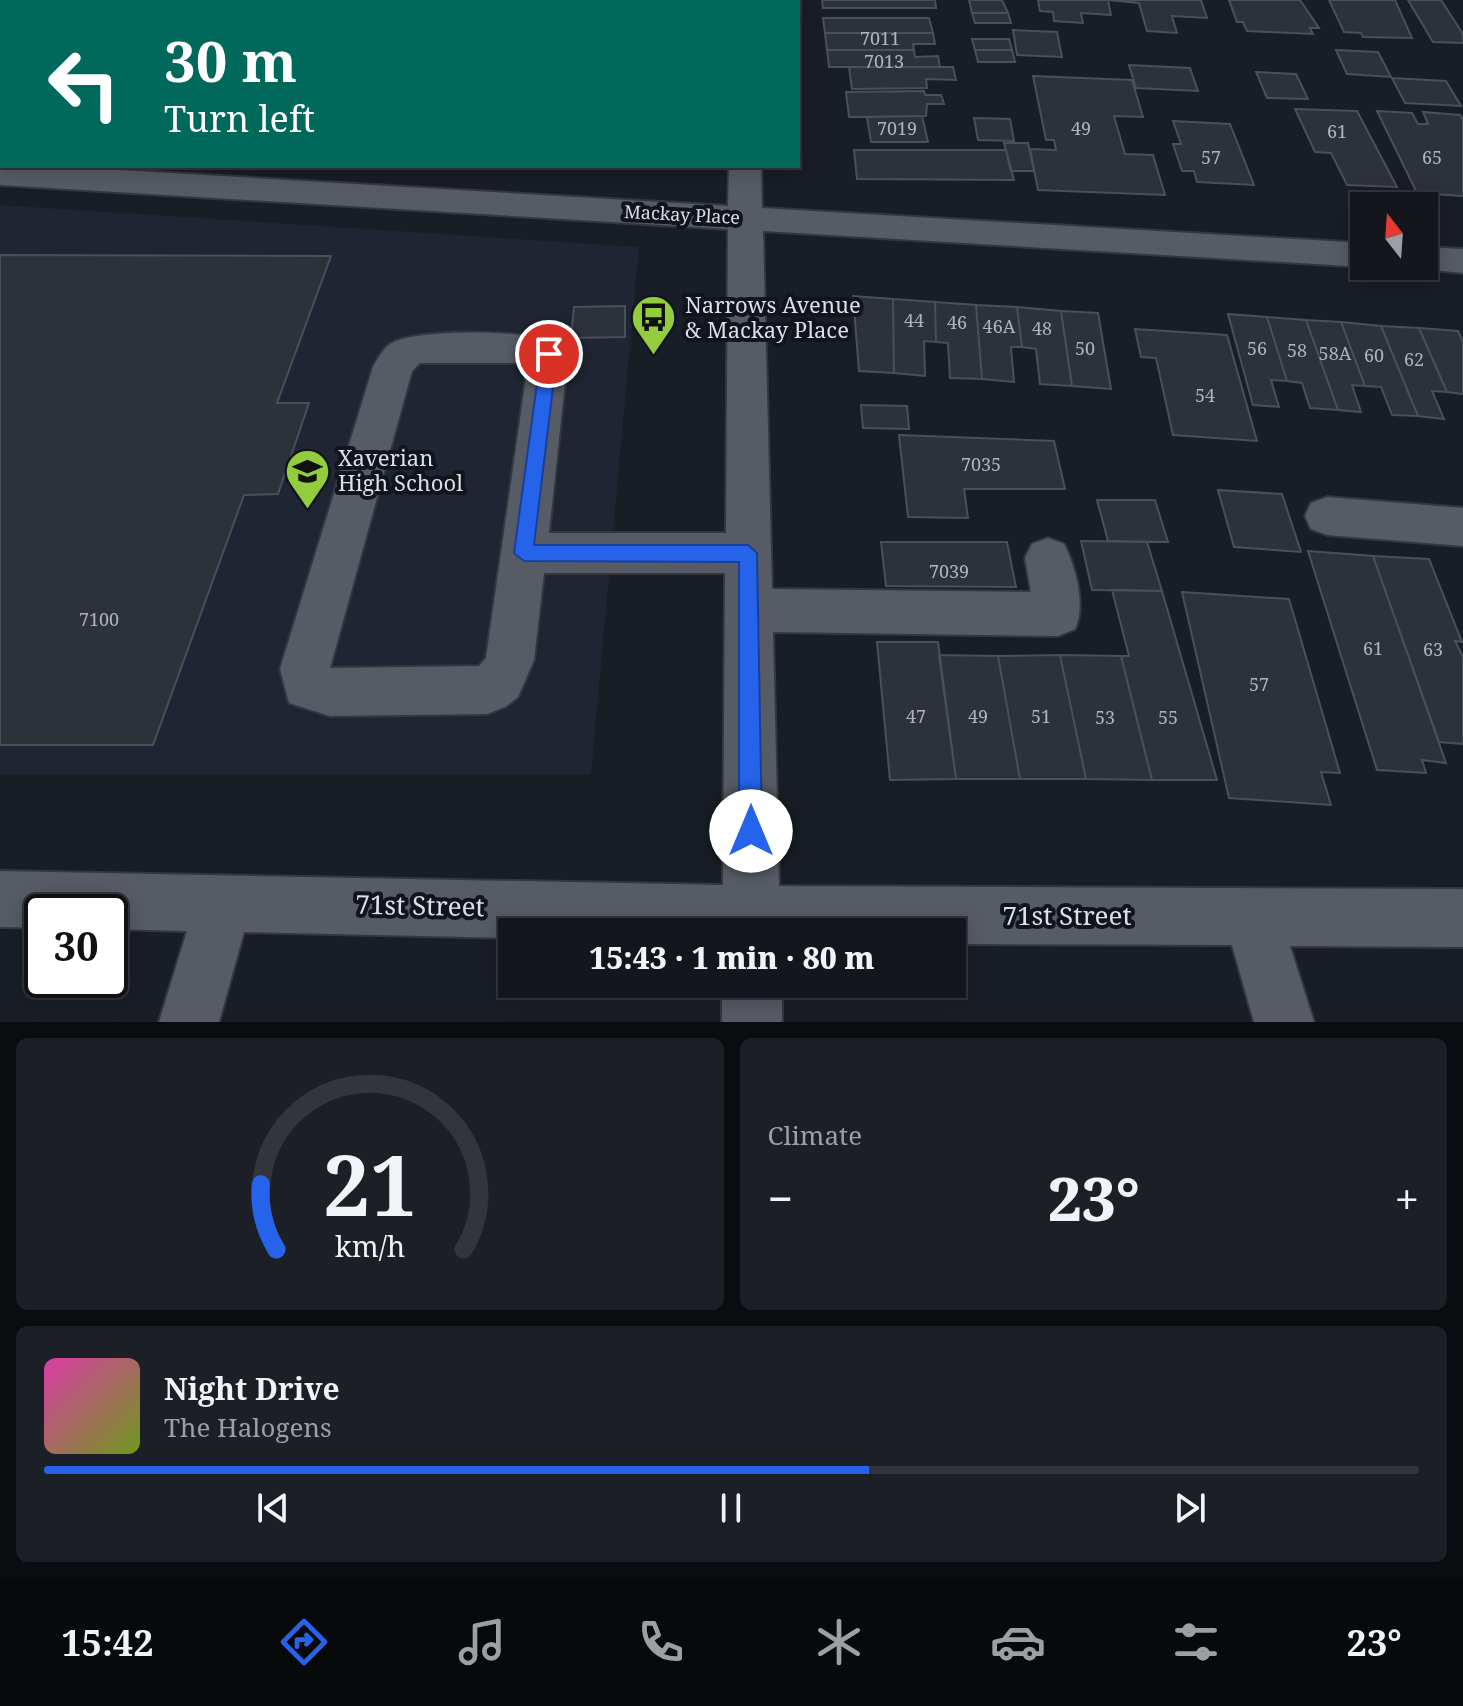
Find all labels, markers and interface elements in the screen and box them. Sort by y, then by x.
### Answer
text: 30 m [164,22,297,98]
house number: 7011 [860,26,900,50]
icon: left [32,32,136,136]
house number: 7013 [864,49,904,73]
text: Turn left [164,94,315,143]
house number: 7019 [877,116,917,140]
house number: 49 [1071,116,1091,140]
house number: 61 [1327,119,1347,143]
house number: 57 [1201,145,1221,169]
house number: 65 [1422,145,1442,169]
north arrow [1350,192,1438,280]
map controls [1350,192,1438,280]
street label: Mackay Place [623,199,741,229]
place label: Narrows Avenue & Mackay Place [685,289,861,344]
bus stop icon: Narrows Avenue & Mackay Place [630,294,678,357]
house number: 44 [904,308,924,332]
house number: 46 [947,310,967,334]
house number: 46A [983,314,1016,338]
house number: 48 [1032,316,1052,340]
pin [515,320,583,388]
icon: arrive [527,332,571,376]
house number: 50 [1075,336,1095,360]
house number: 56 [1247,336,1267,360]
house number: 58 [1287,338,1307,362]
house number: 58A [1319,341,1352,365]
house number: 60 [1364,343,1384,367]
house number: 62 [1404,347,1424,371]
house number: 54 [1195,383,1215,407]
place label: Xaverian High School [338,442,463,497]
school or university icon: Xaverian High School [283,447,331,510]
house number: 7035 [961,452,1001,476]
house number: 7039 [929,559,969,583]
house number: 7100 [79,607,119,631]
house number: 61 [1363,636,1383,660]
house number: 63 [1423,637,1443,661]
house number: 57 [1249,672,1269,696]
house number: 47 [906,704,926,728]
house number: 49 [968,704,988,728]
house number: 51 [1031,704,1051,728]
house number: 53 [1095,705,1115,729]
house number: 55 [1158,705,1178,729]
position arrow [709,789,793,873]
street label: 71st Street [355,886,485,924]
speed limit sign: 30 [24,894,128,998]
street label: 71st Street [1002,897,1132,933]
text: 15:43 · 1 min · 80 m [589,937,875,978]
text: Climate [768,1117,862,1153]
text: 21 [323,1127,417,1240]
text: 23° [1048,1157,1140,1239]
text: − [768,1168,793,1228]
text: + [1394,1168,1419,1228]
text: km/h [335,1226,405,1265]
text: Night Drive [164,1368,340,1409]
text: The Halogens [164,1409,332,1445]
icon: previous [251,1486,295,1530]
icon: pause [709,1486,753,1530]
icon: next [1168,1486,1212,1530]
icon: directions [276,1614,332,1670]
icon: music [454,1614,510,1670]
icon: phone [633,1614,689,1670]
icon: climate [811,1614,867,1670]
icon: car [990,1614,1046,1670]
icon: filters [1168,1614,1224,1670]
text: 15:42 [61,1618,154,1667]
text: 23° [1347,1618,1402,1667]

